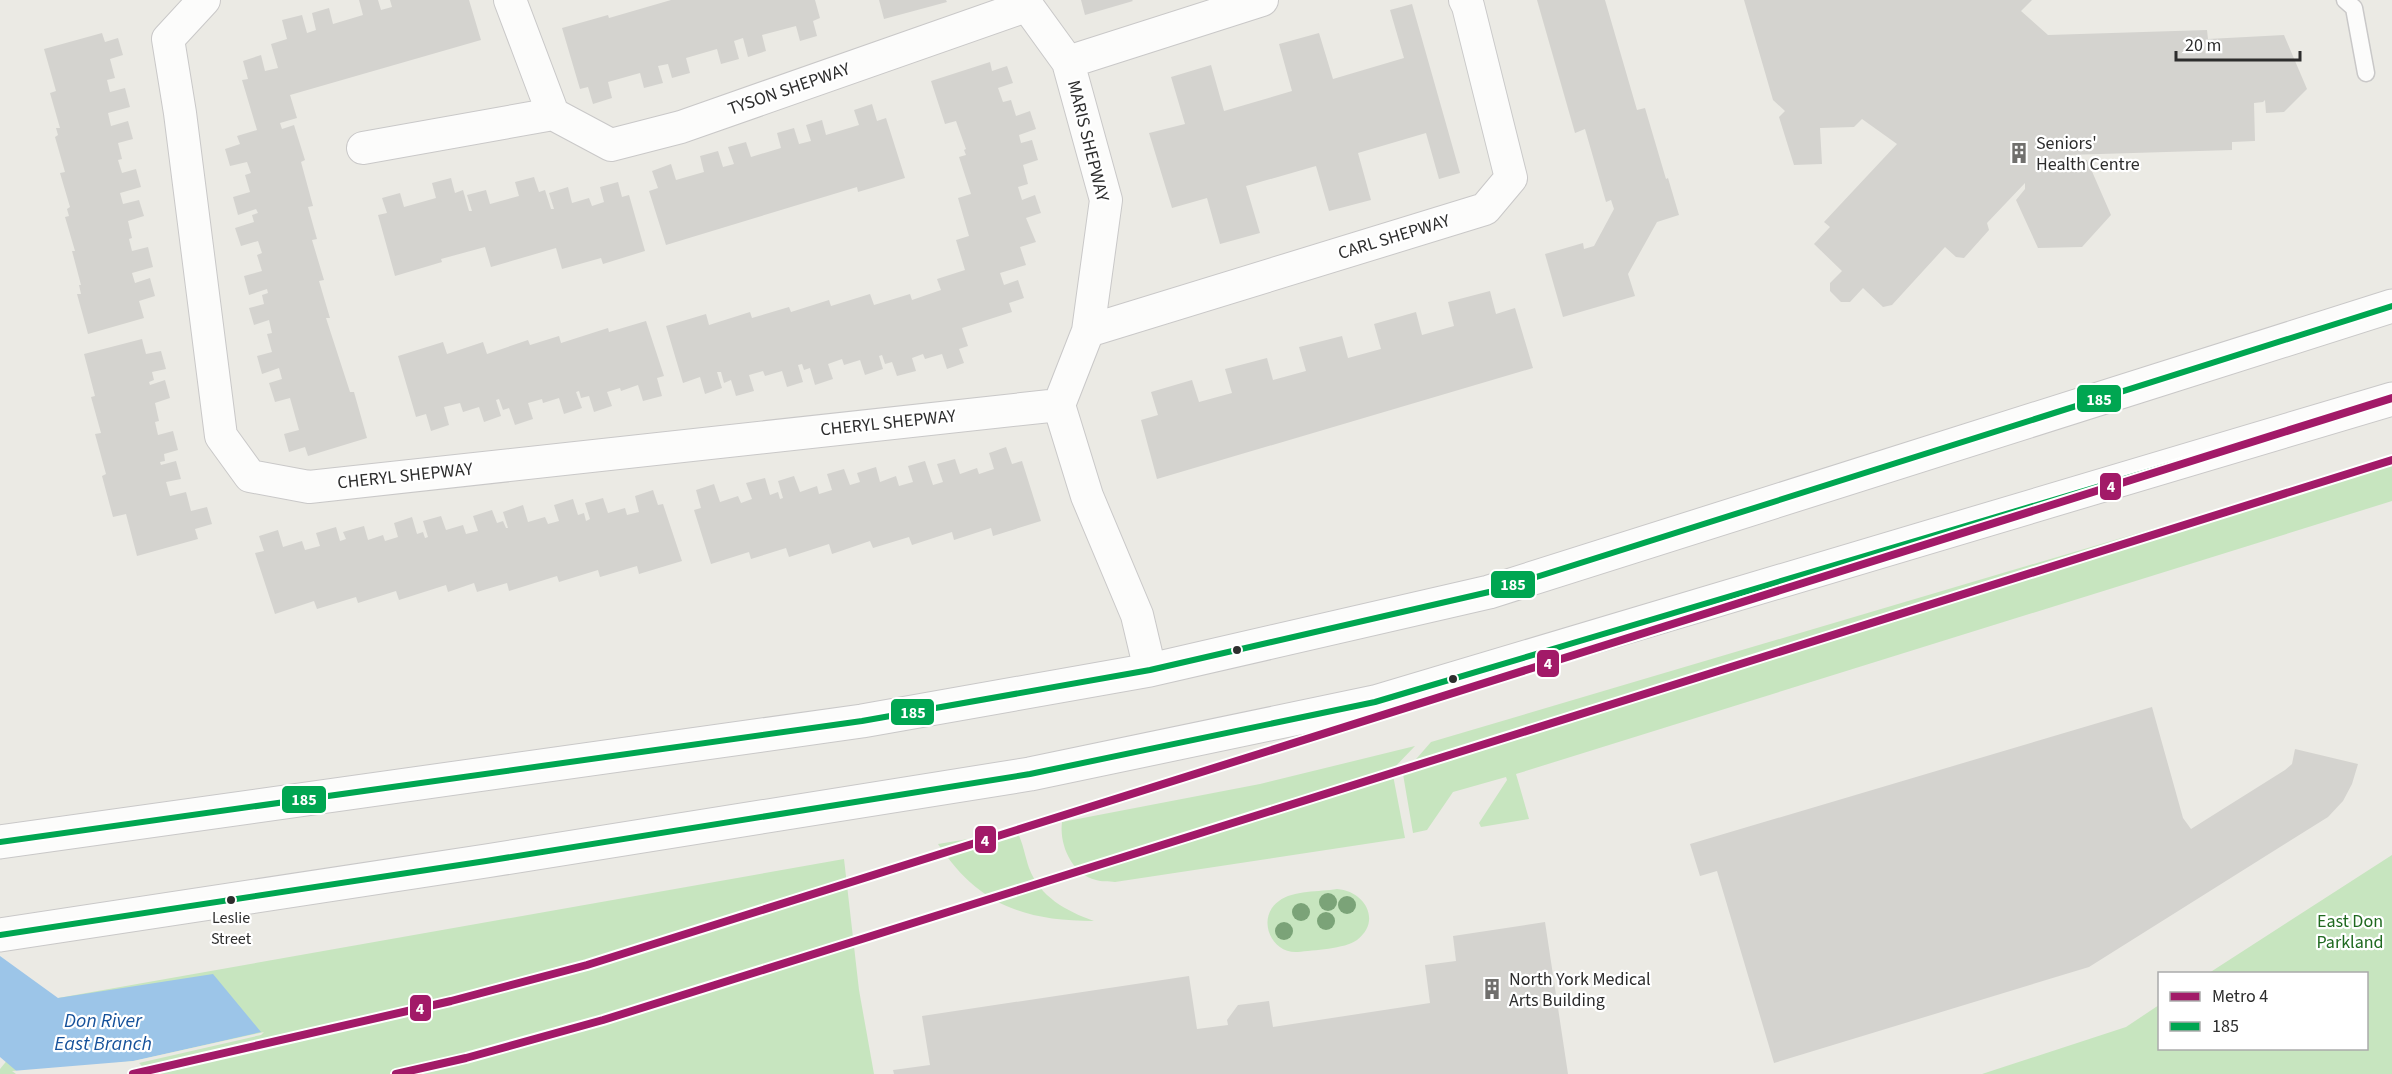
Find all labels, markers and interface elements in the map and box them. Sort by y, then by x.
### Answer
scale bar [2176,24,2300,62]
text: 20 m [2185,33,2221,58]
street label: TYSON SHEPWAY [725,56,854,122]
street label: MARIS SHEPWAY [1061,78,1115,205]
place label: Seniors' Health Centre [2036,131,2140,177]
building icon: Seniors' Health Centre [2007,141,2031,165]
street label: CARL SHEPWAY [1335,208,1453,266]
line badge: 185 [2076,384,2122,413]
text: 185 [2086,389,2112,411]
street label: CHERYL SHEPWAY [819,403,957,443]
street label: CHERYL SHEPWAY [336,456,474,496]
line badge: 4 [2099,472,2122,501]
text: 4 [2107,476,2116,498]
line badge: 185 [1490,570,1536,599]
text: 185 [1500,574,1526,596]
unlabelled marker [1231,644,1243,656]
line badge: 4 [1536,649,1560,678]
text: 4 [1544,653,1553,675]
unlabelled marker [1447,673,1459,685]
line badge: 185 [890,698,935,726]
text: 185 [900,702,926,724]
line badge: 185 [281,785,327,814]
text: 185 [291,789,317,811]
line badge: 4 [974,825,997,854]
text: 4 [981,830,990,852]
marker: Leslie Street [225,894,237,906]
place label: Leslie Street [211,907,252,950]
park label: East Don Parkland [2316,909,2384,955]
place label: North York Medical Arts Building [1509,967,1651,1013]
legend [2158,972,2368,1050]
building icon: North York Medical Arts Building [1480,977,1504,1001]
text: Metro 4 [2212,984,2268,1009]
line badge: 4 [409,994,432,1022]
text: 4 [416,998,425,1020]
water label: Don River East Branch [54,1007,152,1058]
text: 185 [2212,1014,2239,1039]

